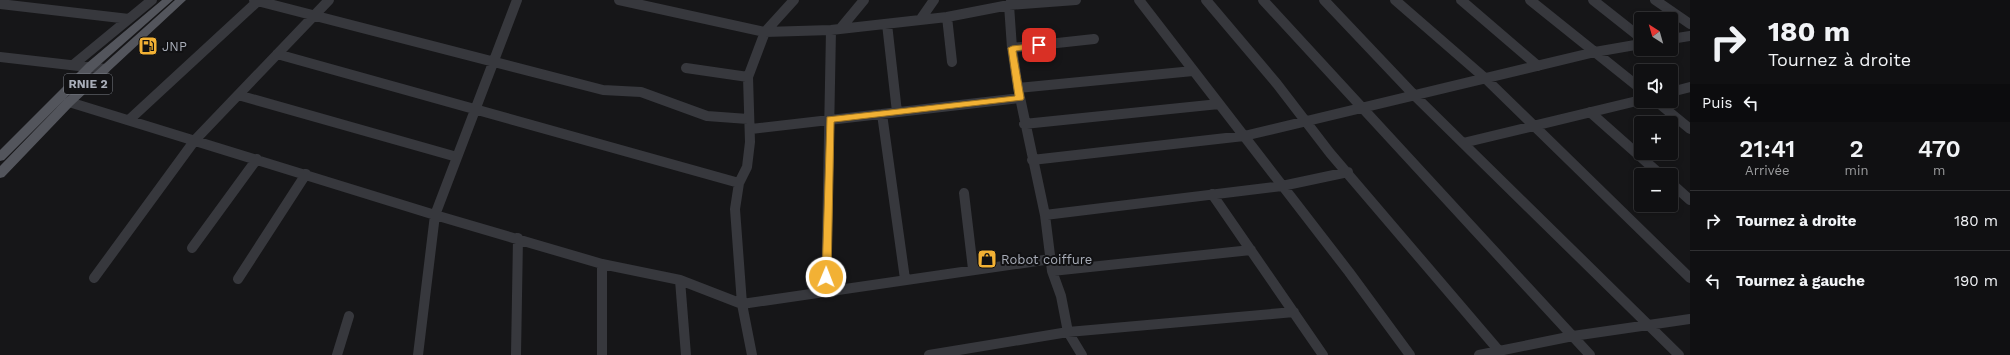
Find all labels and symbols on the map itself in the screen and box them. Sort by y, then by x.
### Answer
north arrow [1634,12,1678,56]
pin [1022,28,1056,62]
fuel station icon: JNP [137,35,159,57]
place label: JNP [162,39,187,54]
road number: RNIE 2 [64,74,112,94]
shop icon: Robot coiffure [976,248,998,270]
place label: Robot coiffure [1001,252,1092,267]
position arrow [805,256,847,298]

